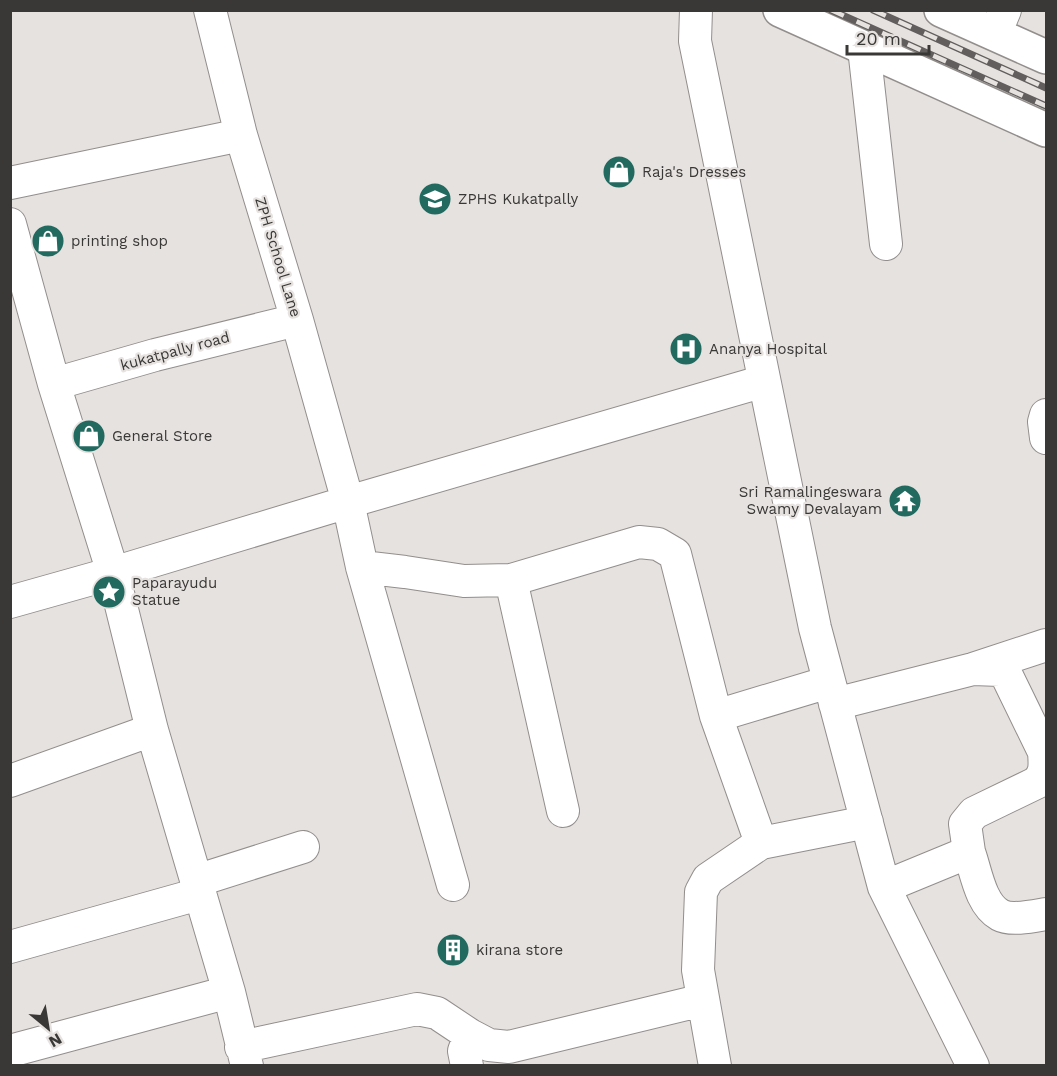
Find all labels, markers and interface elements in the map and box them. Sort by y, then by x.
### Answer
scale bar [847,18,930,56]
text: 20 m [856,28,901,49]
shop icon: Raja's Dresses [601,154,637,190]
place label: Raja's Dresses [642,163,746,181]
school or university icon: ZPHS Kukatpally [417,181,453,217]
place label: ZPHS Kukatpally [458,190,579,208]
street label: ZPH School Lane [251,195,305,319]
shop icon: printing shop [30,223,66,259]
place label: printing shop [71,232,168,250]
street label: kukatpally road [118,328,232,374]
hospital icon: Ananya Hospital [668,331,704,367]
place label: Ananya Hospital [709,340,828,358]
shop icon: General Store [71,418,107,454]
place label: General Store [112,427,212,445]
place label: Sri Ramalingeswara Swamy Devalayam [739,483,882,518]
temple icon: Sri Ramalingeswara Swamy Devalayam [887,483,923,519]
place icon: Paparayudu Statue [91,574,127,610]
place label: Paparayudu Statue [132,574,217,609]
building icon: kirana store [435,932,471,968]
place label: kirana store [476,941,563,959]
north arrow [18,998,78,1058]
text: N [45,1029,65,1052]

